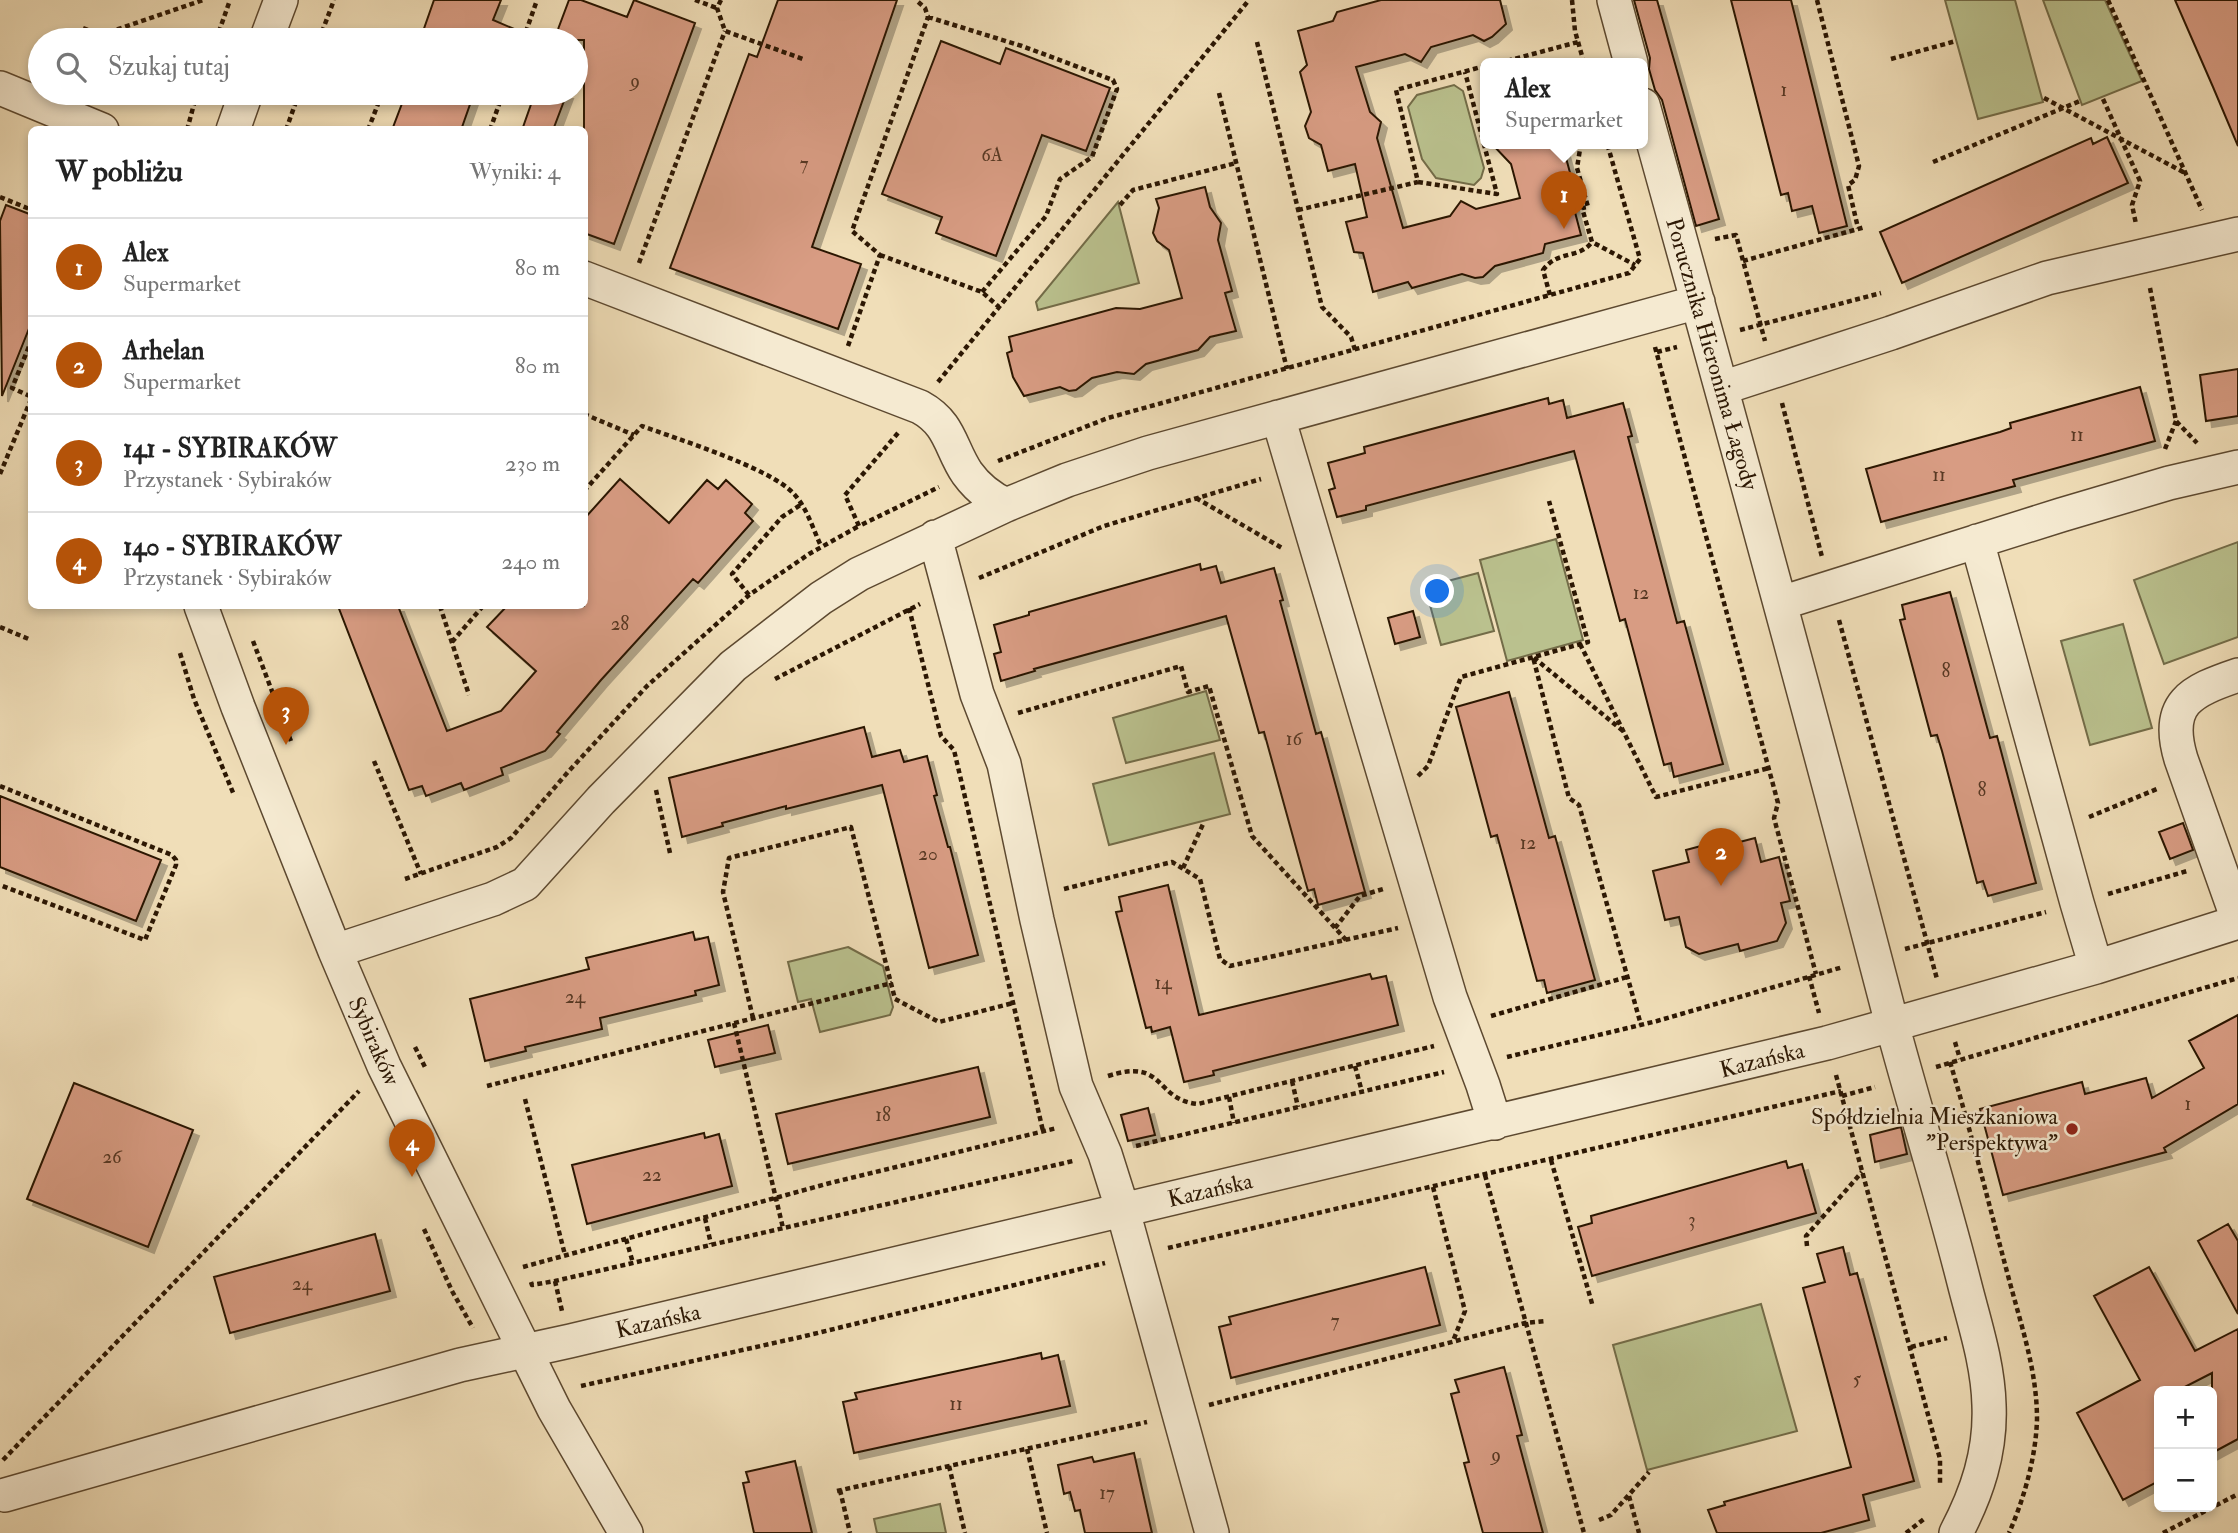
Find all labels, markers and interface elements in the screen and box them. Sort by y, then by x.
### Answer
search box [28,28,588,105]
icon: search [52,48,90,86]
text: Szukaj tutaj [108,51,230,83]
popup [1480,58,1648,149]
house number: 9 [628,69,640,93]
text: Alex [1505,73,1551,105]
house number: 1 [1781,78,1787,102]
text: Supermarket [1505,105,1623,134]
house number: 6A [981,143,1003,167]
house number: 7 [800,152,809,176]
text: W pobliżu [56,153,183,190]
text: Wyniki: 4 [469,157,560,186]
pin: 1 [1541,171,1587,229]
street label: Porucznika Hieronima Łagody [1659,214,1765,494]
text: Alex [123,237,169,269]
text: 1 [75,253,83,282]
text: 80 m [515,253,560,282]
text: Supermarket [123,269,241,298]
text: Arhelan [123,335,204,367]
text: 2 [73,351,85,380]
text: 80 m [515,351,560,380]
text: Supermarket [123,367,241,396]
house number: 11 [2070,423,2084,447]
text: 141 - SYBIRAKÓW [123,433,337,465]
text: 3 [75,449,83,478]
text: 230 m [505,449,560,478]
house number: 11 [1932,463,1946,487]
text: Przystanek · Sybiraków [123,465,331,494]
text: 140 - SYBIRAKÓW [123,531,341,563]
text: 4 [73,547,85,576]
text: 240 m [501,547,560,576]
text: Przystanek · Sybiraków [123,563,331,592]
your location [1420,574,1454,608]
house number: 12 [1633,581,1649,605]
house number: 28 [611,612,629,636]
house number: 8 [1942,659,1951,683]
pin: 3 [263,687,309,745]
house number: 16 [1286,727,1304,751]
house number: 8 [1978,778,1987,802]
pin: 2 [1698,828,1744,886]
house number: 12 [1520,831,1536,855]
house number: 20 [918,842,938,866]
house number: 14 [1154,971,1172,995]
house number: 24 [565,985,586,1009]
street label: Sybiraków [342,992,407,1091]
street label: Kazańska [1717,1035,1808,1084]
house number: 1 [2185,1092,2191,1116]
place label: Spółdzielnia Mieszkaniowa "Perspektywa" [1811,1102,2059,1158]
house number: 18 [875,1103,891,1127]
pin: 4 [389,1119,435,1177]
marker: Spółdzielnia Mieszkaniowa "Perspektywa" [2064,1121,2080,1137]
house number: 26 [102,1145,123,1169]
house number: 22 [642,1163,662,1187]
street label: Kazańska [1165,1166,1256,1214]
house number: 3 [1688,1208,1696,1232]
house number: 24 [292,1272,313,1296]
street label: Kazańska [613,1297,704,1345]
house number: 7 [1331,1309,1340,1333]
house number: 5 [1853,1367,1862,1391]
map controls [2154,1386,2217,1512]
button: + [2154,1386,2217,1449]
house number: 11 [949,1392,963,1416]
house number: 9 [1489,1443,1501,1467]
button: − [2154,1449,2217,1512]
house number: 17 [1099,1481,1115,1505]

